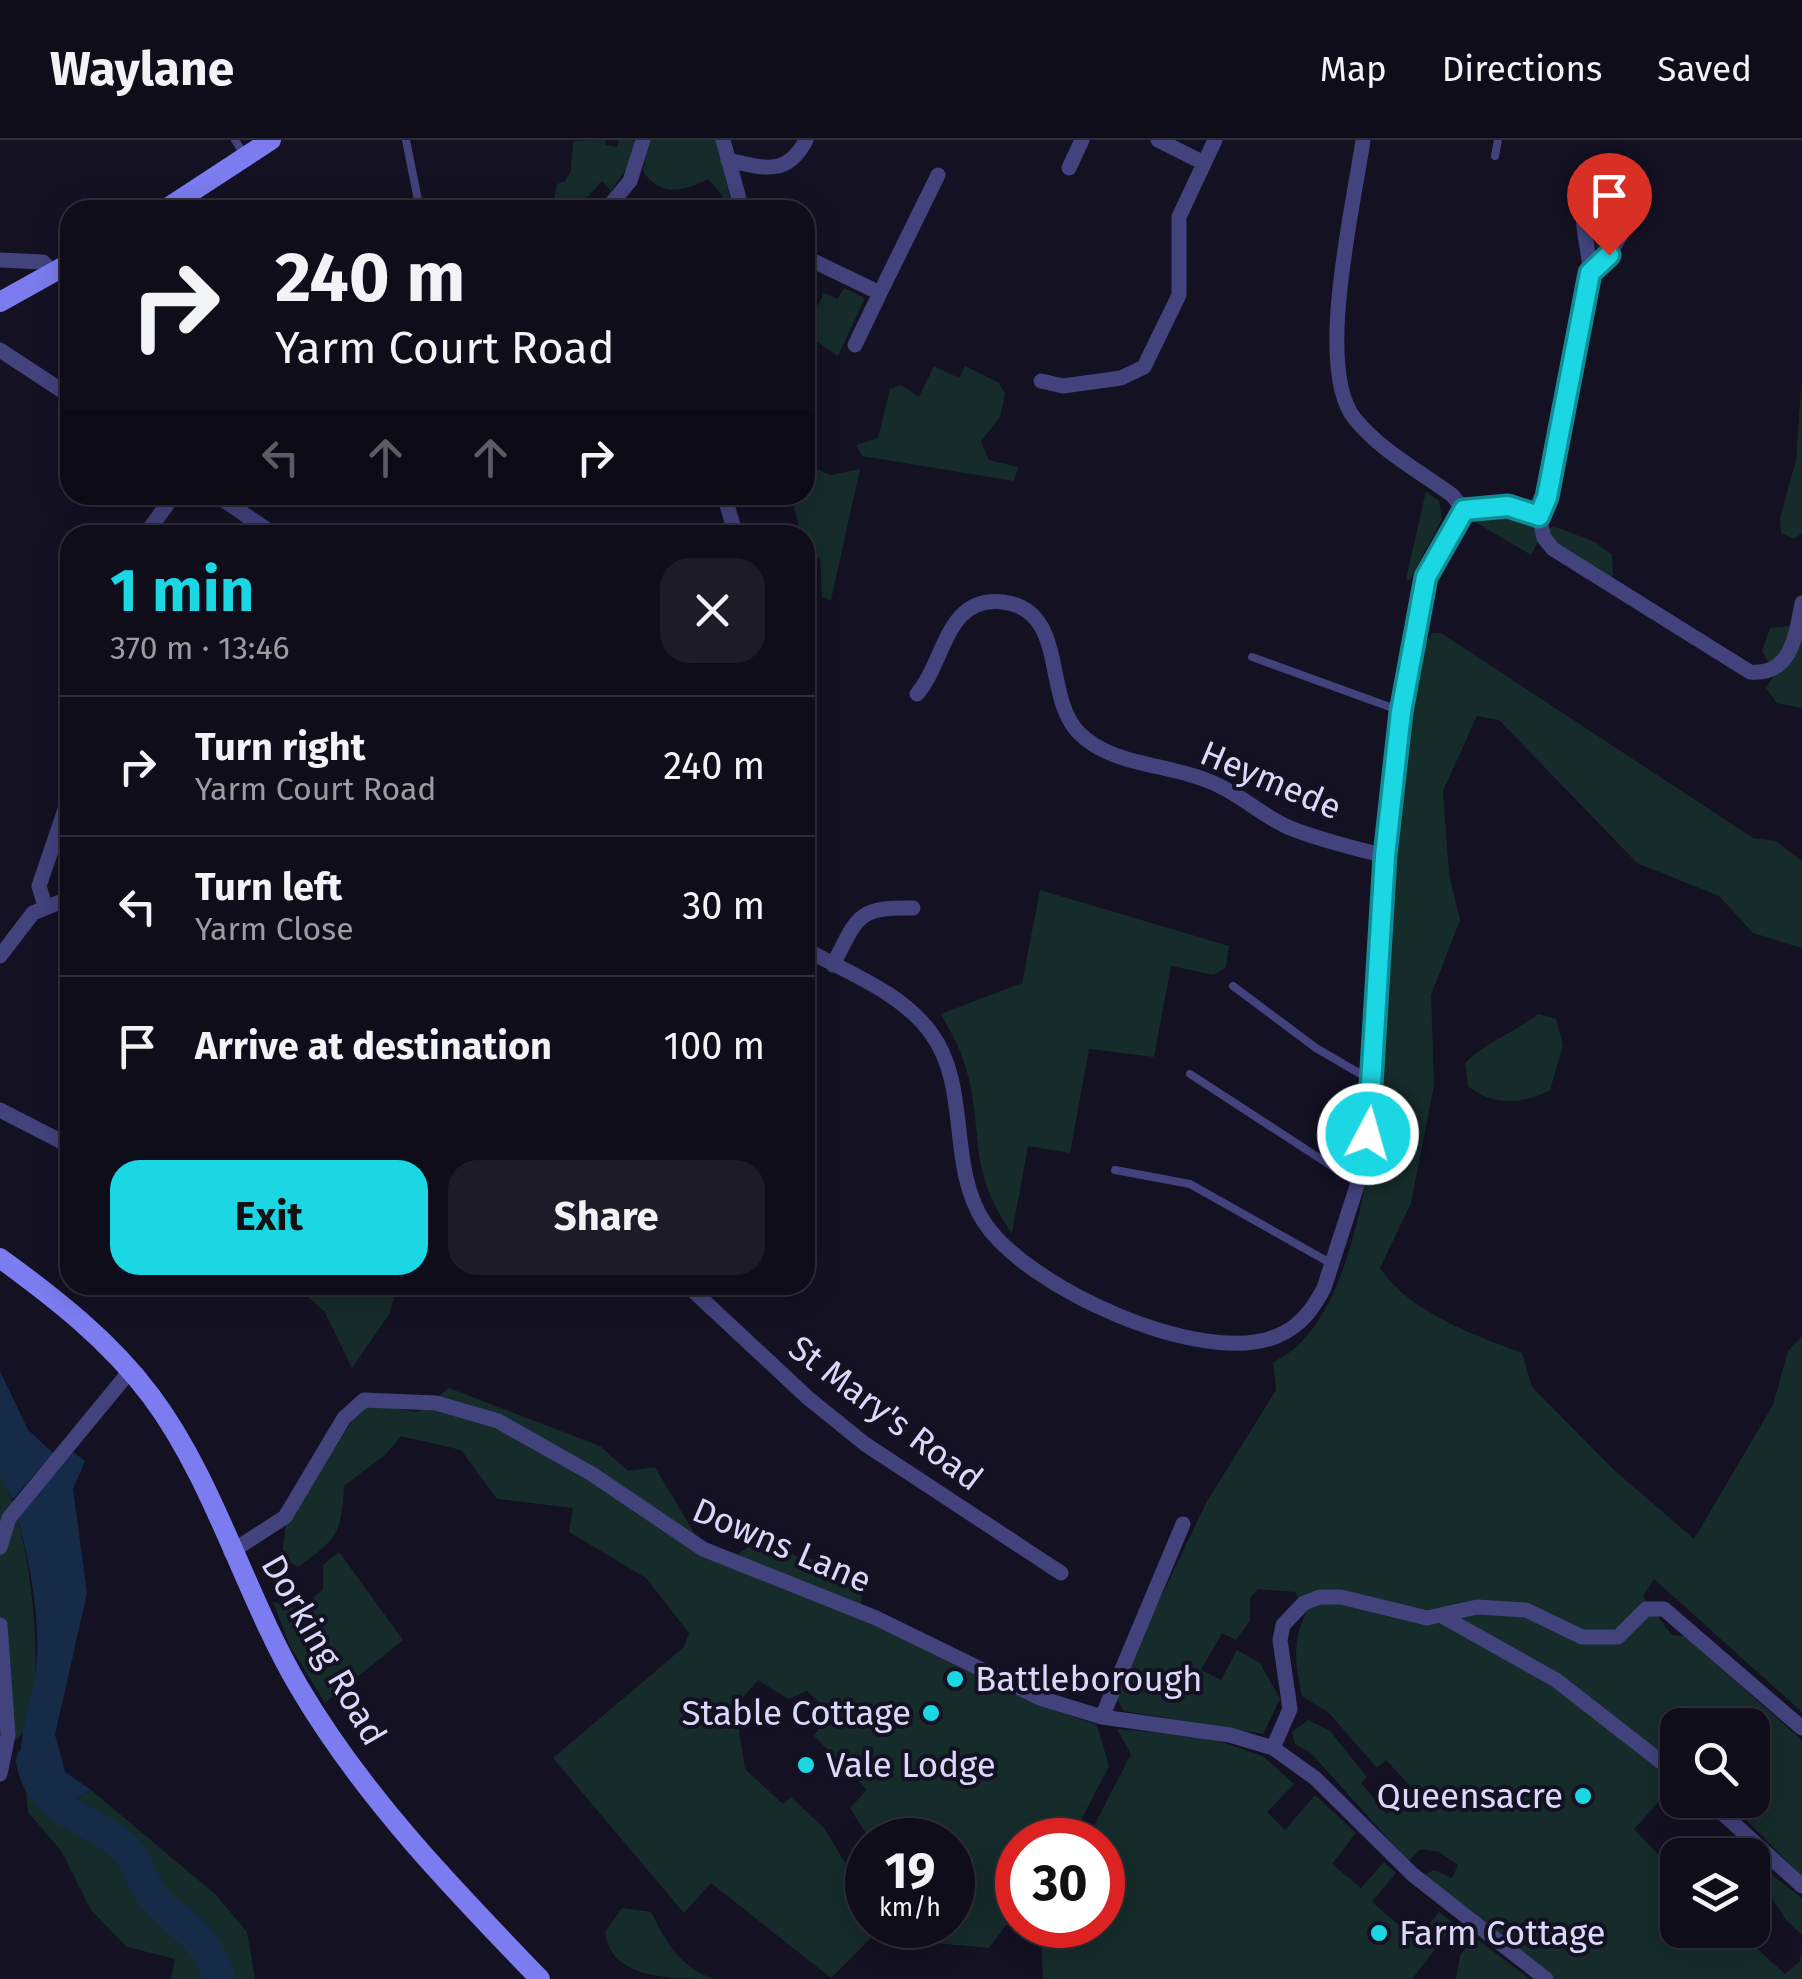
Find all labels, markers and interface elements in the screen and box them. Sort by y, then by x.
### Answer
text: Waylane [50,40,234,98]
text: Map [1320,48,1387,90]
text: Directions [1442,48,1602,90]
text: Saved [1657,48,1752,90]
pin [1567,153,1652,256]
icon: arrive [1582,168,1637,223]
text: 240 m [275,236,465,320]
icon: right [110,240,240,370]
text: Yarm Court Road [275,321,615,375]
icon: left [253,430,308,485]
icon: ahead [358,430,413,485]
icon: ahead [463,430,518,485]
icon: right [568,430,623,485]
text: 1 min [110,555,254,627]
button: close [660,558,765,663]
text: 370 m · 13:46 [110,629,289,667]
text: Turn right [195,724,365,770]
street label: Heymede [1194,732,1348,828]
icon: right [110,739,165,794]
text: 240 m [663,743,765,789]
text: Yarm Court Road [195,770,437,808]
text: Turn left [195,864,342,910]
icon: left [110,879,165,934]
text: 30 m [682,883,765,929]
text: Yarm Close [195,910,354,948]
icon: arrive [110,1019,165,1074]
text: Arrive at destination [195,1023,552,1069]
text: 100 m [664,1023,765,1069]
position arrow [1316,1082,1420,1186]
button: Exit [110,1160,428,1275]
button: Share [448,1160,765,1275]
street label: St Mary's Road [781,1327,991,1499]
street label: Downs Lane [686,1489,878,1601]
street label: Dorking Road [253,1547,395,1753]
place label: Battleborough [975,1658,1203,1700]
marker: Battleborough [944,1668,966,1690]
place label: Stable Cottage [682,1692,911,1734]
marker: Stable Cottage [920,1702,942,1724]
map controls [1660,1708,1770,1948]
button: search [1660,1708,1770,1818]
place label: Vale Lodge [826,1744,996,1786]
marker: Vale Lodge [795,1754,817,1776]
place label: Queensacre [1376,1775,1563,1817]
marker: Queensacre [1572,1785,1594,1807]
speed limit sign: 30 [995,1818,1125,1948]
button: layers [1660,1838,1770,1948]
text: 19 [884,1841,936,1901]
text: km/h [879,1893,941,1923]
place label: Farm Cottage [1399,1912,1606,1954]
marker: Farm Cottage [1368,1922,1390,1944]

